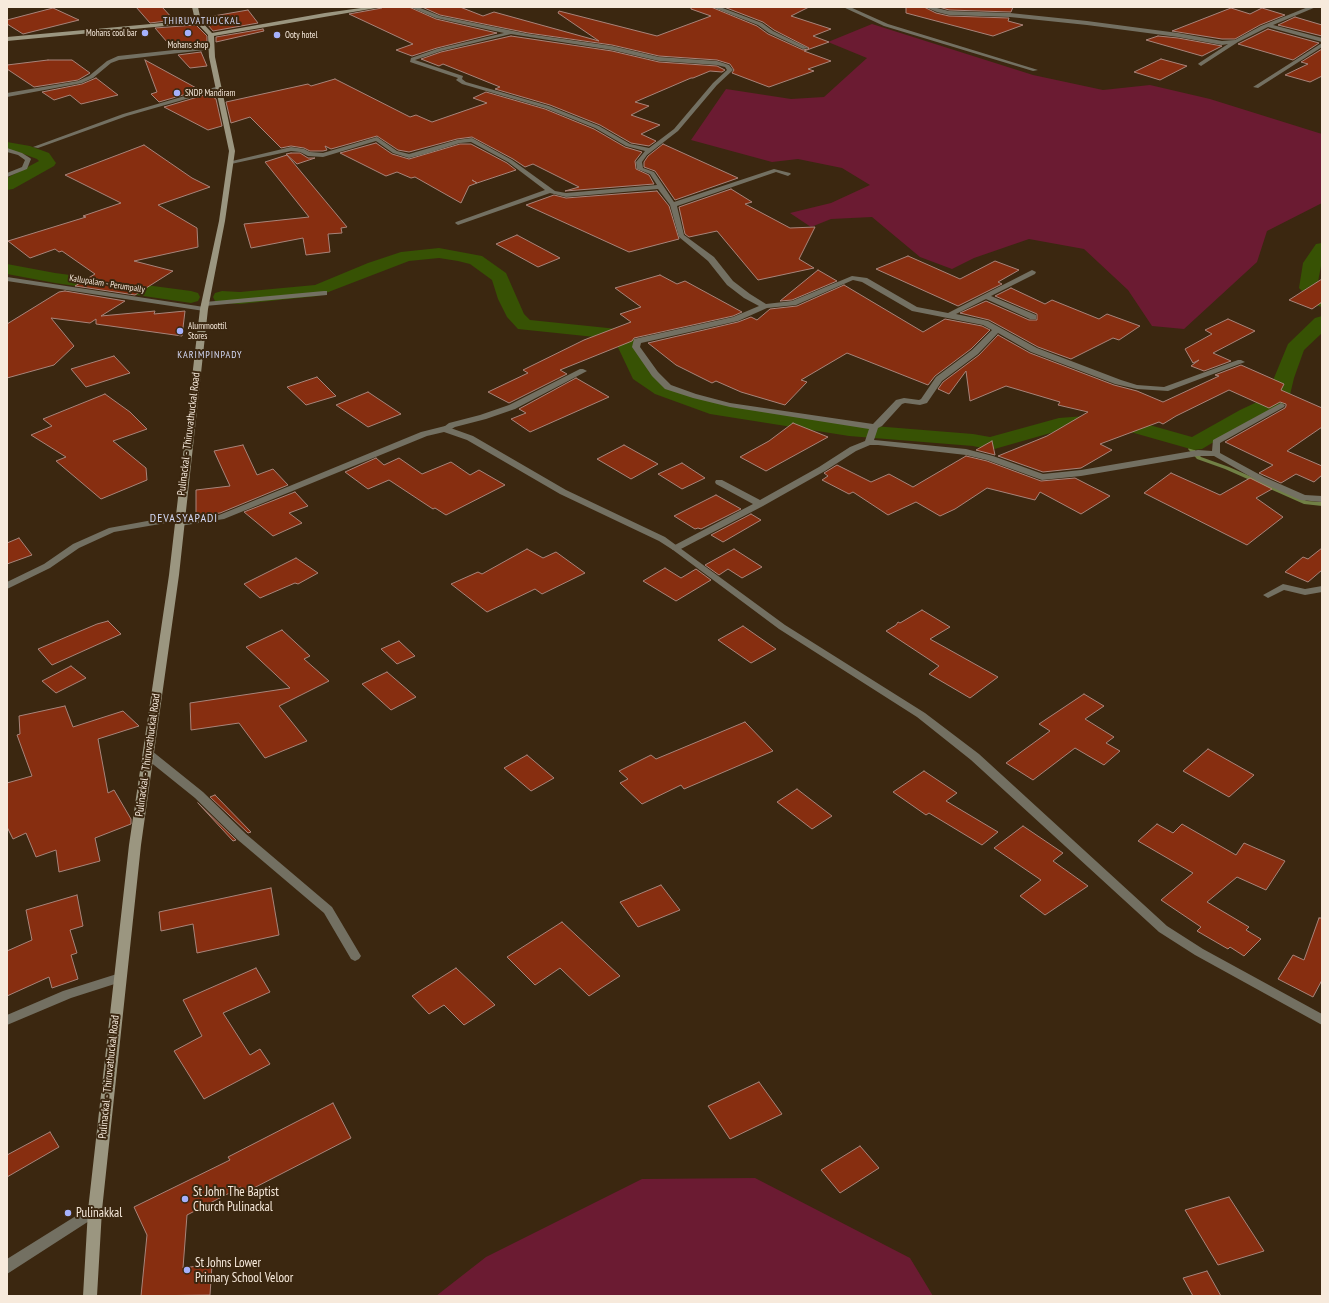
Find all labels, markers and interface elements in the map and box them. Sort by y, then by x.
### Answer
district label: THIRUVATHUCKAL [163,15,241,27]
place label: Mohans cool bar [86,28,137,38]
marker: Mohans cool bar [140,28,150,38]
marker: Mohans shop [183,28,193,38]
marker: Ooty hotel [272,30,282,40]
place label: Ooty hotel [285,30,318,40]
place label: Mohans shop [168,40,208,50]
marker: SNDP Mandiram [172,88,182,98]
place label: SNDP Mandiram [185,88,235,98]
street label: Kallupalam - Perumpally [68,273,146,295]
place label: Alummoottil Stores [188,321,227,342]
marker: Alummoottil Stores [175,326,185,336]
district label: KARIMPINPADY [177,349,243,361]
street label: Pulinackal - Thiruvathuckal Road [175,372,203,496]
district label: DEVASYAPADI [150,512,218,526]
street label: Pulinackal - Thiruvathuckal Road [133,693,163,817]
street label: Pulinackal - Thiruvathuckal Road [96,1015,122,1139]
place label: St John The Baptist Church Pulinackal [193,1184,279,1215]
marker: St John The Baptist Church Pulinackal [180,1194,190,1204]
place label: Pulinakkal [76,1205,122,1221]
marker: Pulinakkal [63,1208,73,1218]
place label: St Johns Lower Primary School Veloor [195,1255,293,1286]
marker: St Johns Lower Primary School Veloor [182,1265,192,1275]

